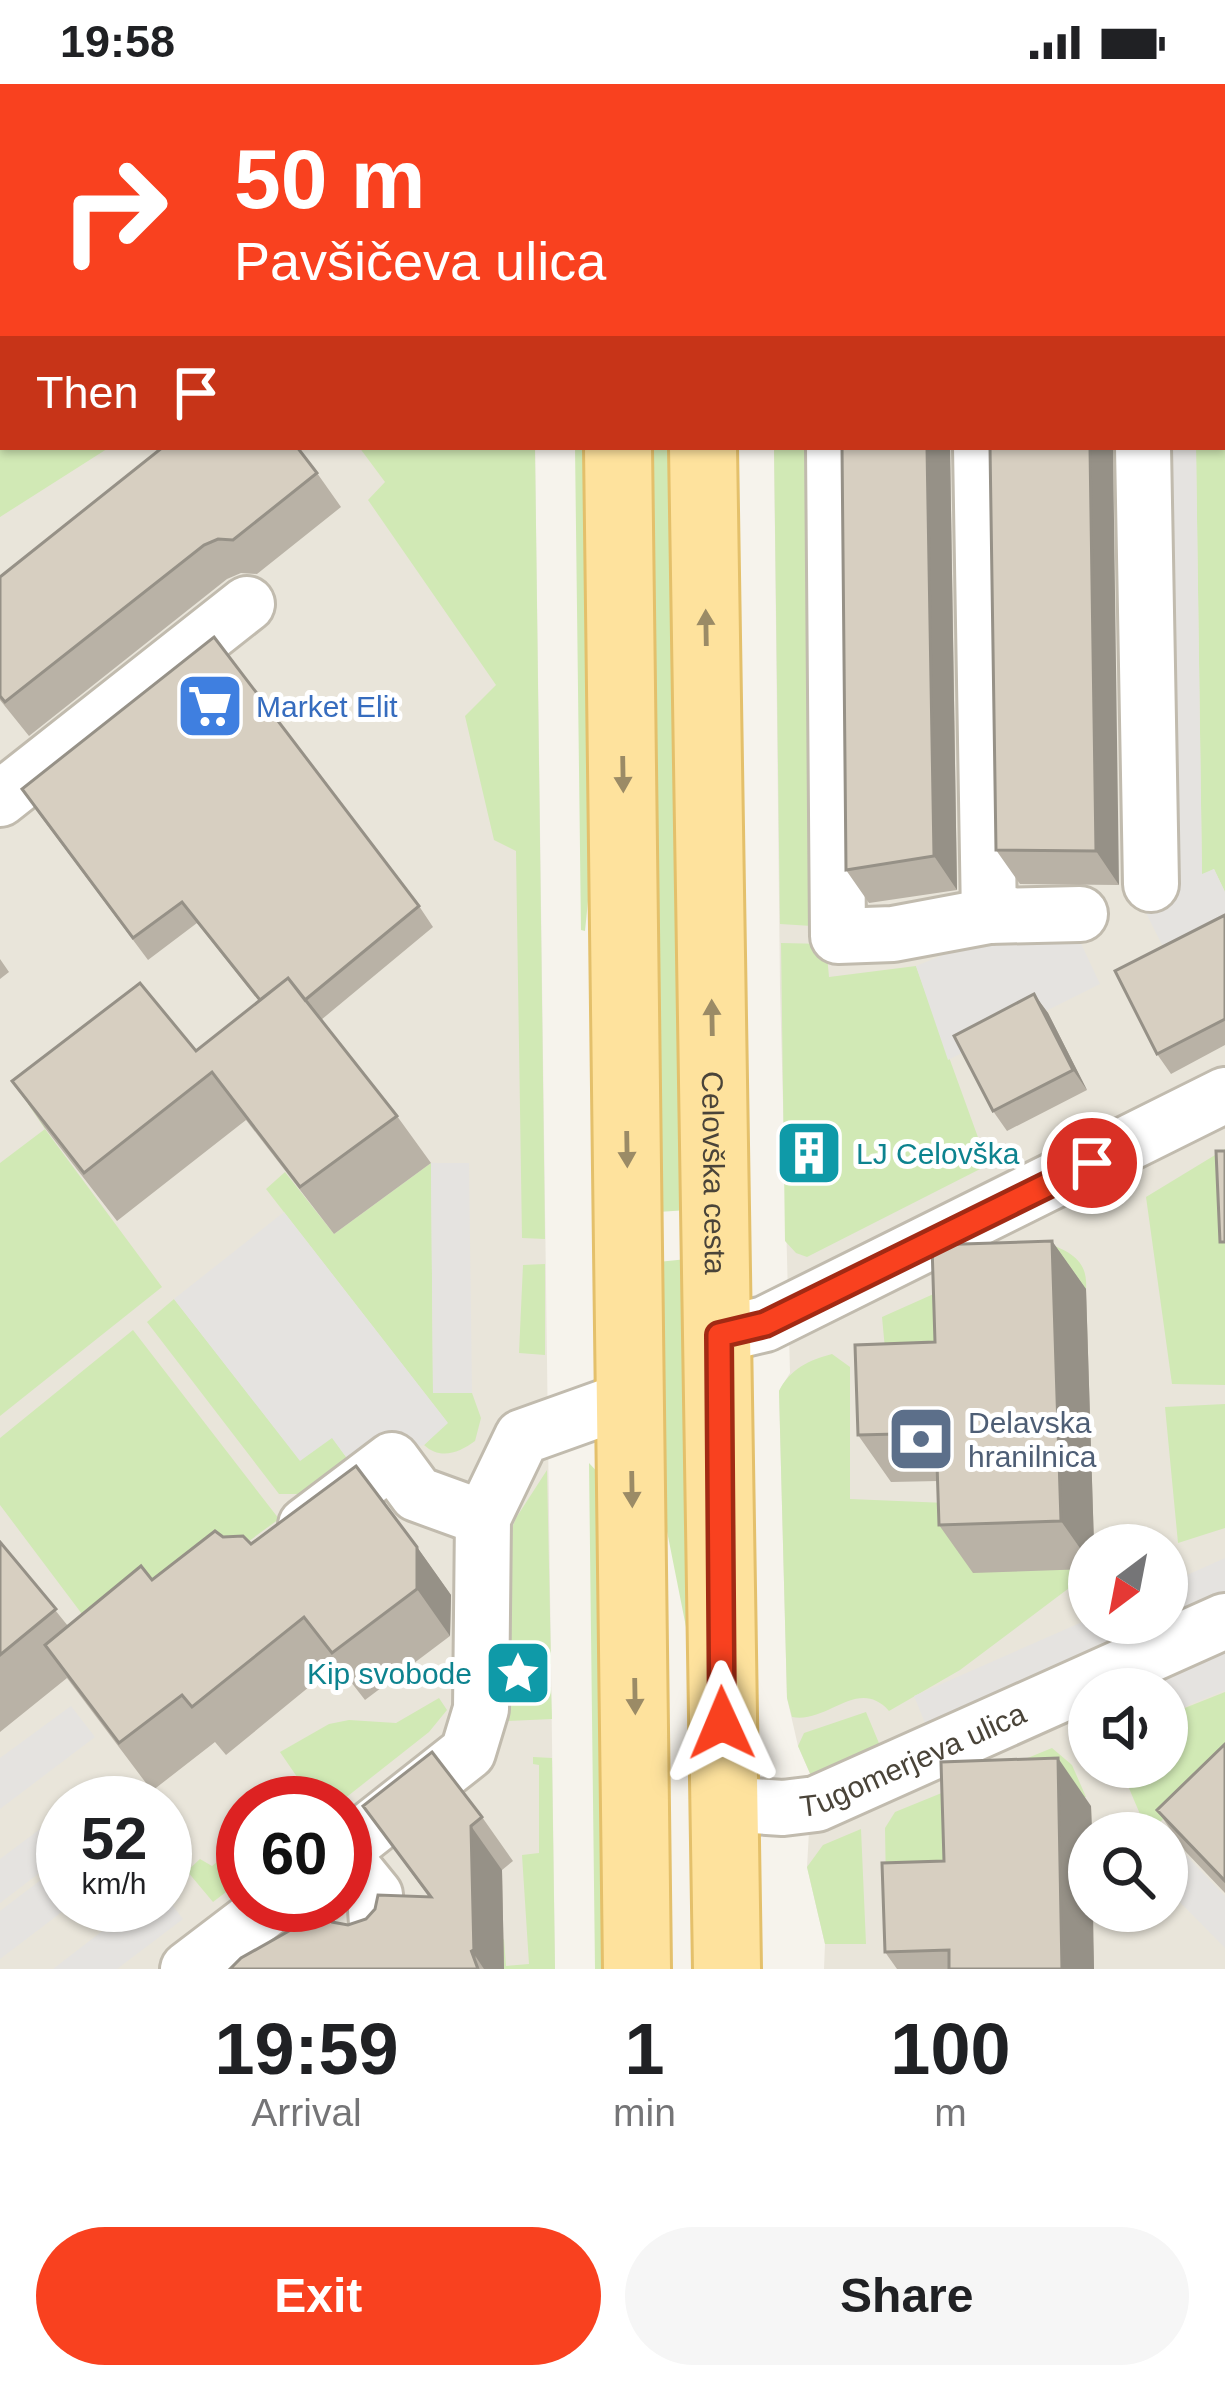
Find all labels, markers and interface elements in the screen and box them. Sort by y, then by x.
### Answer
text: 19:58 [60,16,175,67]
icon: right [36,132,192,288]
text: 50 m [234,132,425,226]
text: Pavšičeva ulica [234,231,606,291]
icon: arrive [163,360,229,426]
text: Then [36,367,139,418]
one-way arrow [697,608,716,646]
supermarket icon: Market Elit [175,671,245,741]
place label: Market Elit [256,690,398,723]
one-way arrow [613,756,633,794]
one-way arrow [702,998,722,1036]
street label: Celovška cesta [696,1071,733,1275]
pin [1041,1112,1143,1214]
building icon: LJ Celovška [774,1118,844,1188]
icon: arrive [1059,1130,1125,1196]
one-way arrow [618,1131,637,1169]
place label: LJ Celovška [856,1137,1020,1170]
bank icon: Delavska hranilnica [886,1404,956,1474]
place label: Delavska hranilnica [968,1406,1097,1473]
one-way arrow [623,1471,642,1509]
north arrow [1068,1524,1188,1644]
map controls [1068,1524,1188,1932]
place icon: Kip svobode [483,1638,553,1708]
place label: Kip svobode [307,1657,472,1690]
position arrow [659,1660,785,1786]
button: sound [1068,1668,1188,1788]
one-way arrow [625,1678,644,1716]
street label: Tugomerjeva ulica [798,1696,1031,1822]
speed limit sign: 60 [216,1776,372,1932]
text: 52 [81,1805,147,1872]
button: search [1068,1812,1188,1932]
text: km/h [81,1867,147,1900]
text: 19:59 [214,2009,399,2089]
text: 1 [624,2009,665,2089]
text: 100 [890,2009,1011,2089]
text: Arrival [251,2091,362,2134]
text: min [613,2091,676,2134]
text: m [934,2091,967,2134]
button: Exit [36,2227,601,2365]
button: Share [625,2227,1189,2365]

